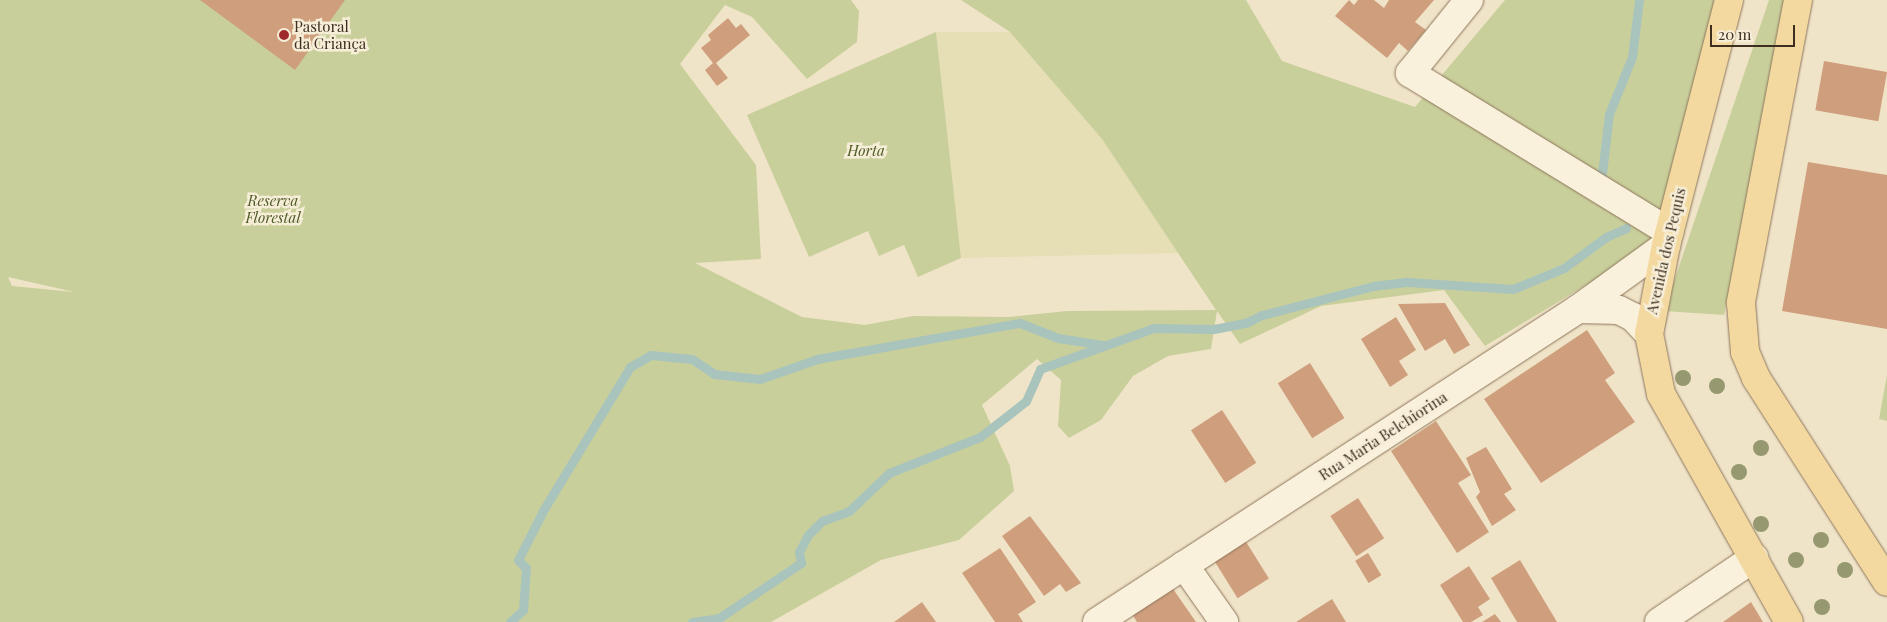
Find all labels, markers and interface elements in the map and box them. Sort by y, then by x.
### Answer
scale bar [1712,15,1797,47]
place label: Pastoral da Criança [294,17,366,52]
text: 20 m [1718,24,1751,44]
marker: Pastoral da Criança [278,29,290,41]
park label: Horta [847,142,885,160]
street label: Avenida dos Pequis [1643,186,1689,316]
park label: Reserva Florestal [245,191,301,226]
street label: Rua Maria Belchiorina [1315,388,1451,484]

